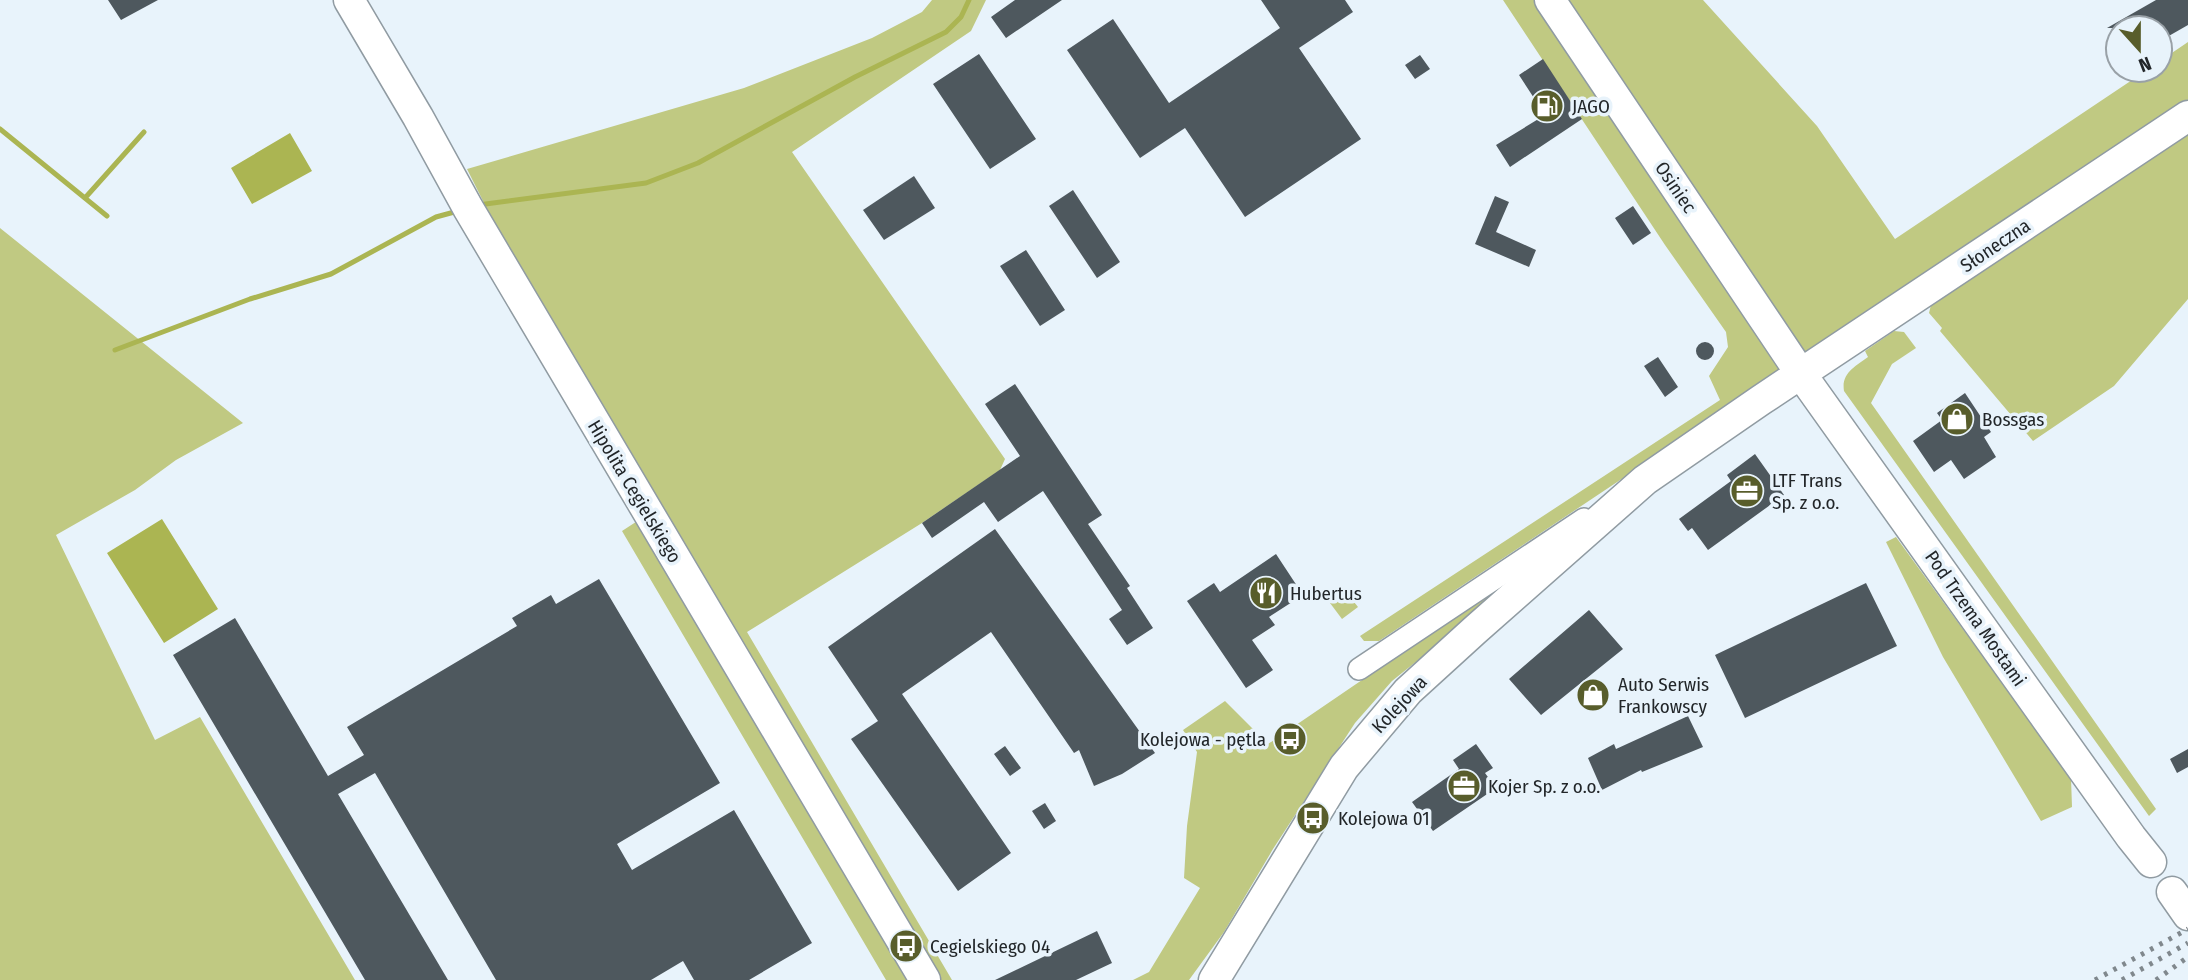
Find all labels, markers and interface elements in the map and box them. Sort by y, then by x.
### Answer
north arrow [2104,14,2174,84]
text: N [2135,52,2154,77]
fuel station icon: JAGO [1528,87,1566,125]
place label: JAGO [1572,95,1610,118]
street label: Osiniec [1650,157,1701,217]
street label: Słoneczna [1956,214,2035,277]
shop icon: Bossgas [1938,400,1976,438]
place label: Bossgas [1982,408,2044,431]
street label: Hipolita Cegielskiego [583,416,686,567]
place label: LTF Trans Sp. z o.o. [1772,469,1842,514]
office icon: LTF Trans Sp. z o.o. [1728,472,1766,510]
street label: Pod Trzema Mostami [1920,546,2031,691]
restaurant icon: Hubertus [1247,574,1285,612]
place label: Hubertus [1290,582,1362,605]
street label: Kolejowa [1367,671,1432,738]
place label: Auto Serwis Frankowscy [1618,673,1709,718]
shop icon: Auto Serwis Frankowscy [1574,676,1612,714]
bus stop icon: Kolejowa - pętla [1271,720,1309,758]
place label: Kolejowa - pętla [1140,728,1266,751]
office icon: Kojer Sp. z o.o. [1445,767,1483,805]
place label: Kojer Sp. z o.o. [1488,775,1600,798]
bus stop icon: Kolejowa 01 [1294,799,1332,837]
place label: Kolejowa 01 [1338,807,1430,830]
bus stop icon: Cegielskiego 04 [887,927,925,965]
place label: Cegielskiego 04 [930,935,1050,958]

